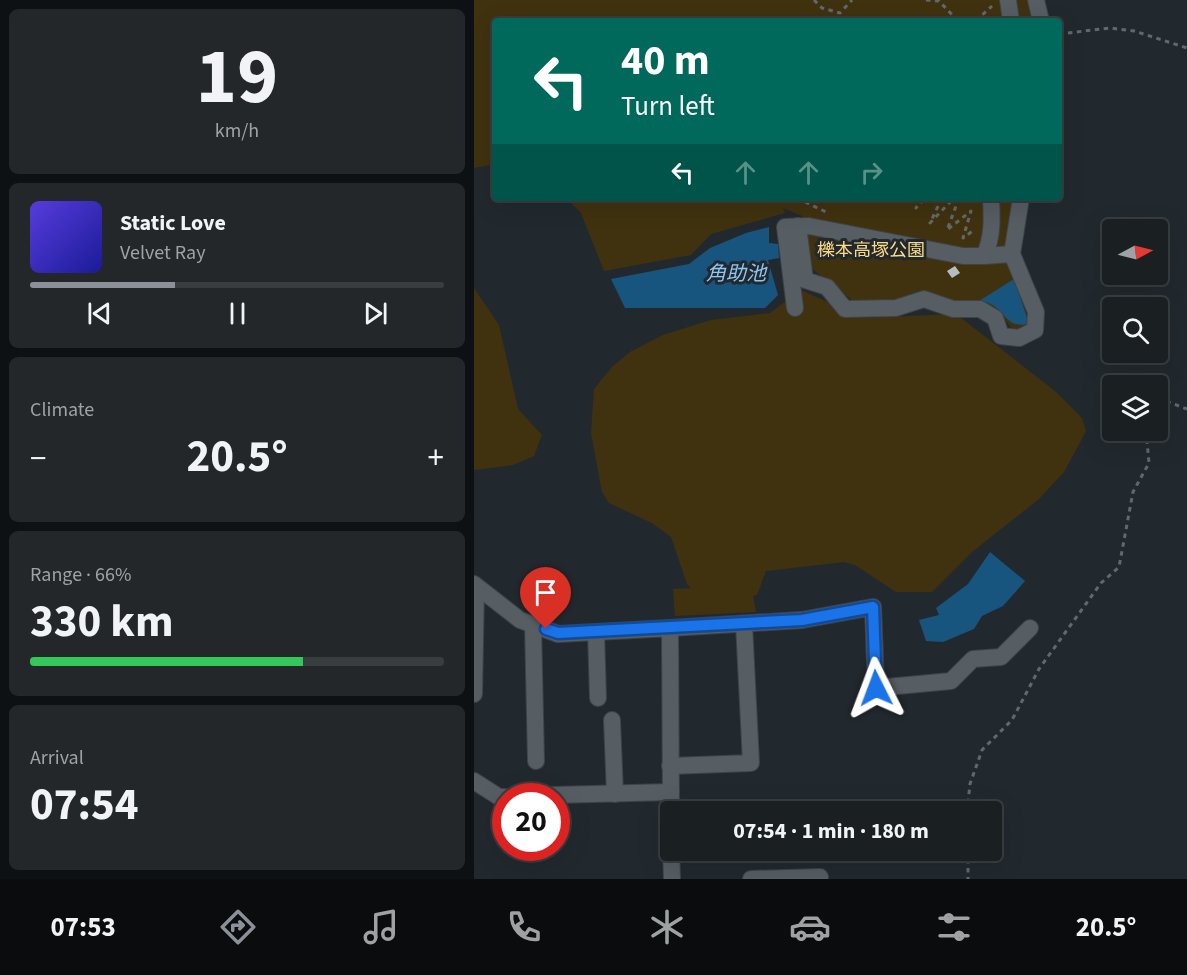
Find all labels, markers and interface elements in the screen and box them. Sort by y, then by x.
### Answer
text: 19 [196,22,278,133]
text: 40 m [621,31,710,91]
icon: left [522,42,600,120]
text: Turn left [621,87,715,126]
text: km/h [215,117,259,145]
icon: left [666,156,699,189]
icon: ahead [729,156,762,189]
icon: ahead [792,156,825,189]
icon: right [855,156,888,189]
text: Static Love [120,207,226,239]
north arrow [1102,219,1168,285]
map controls [1102,219,1168,441]
park label: 櫟本高塚公園 [817,238,925,263]
text: Velvet Ray [120,239,206,267]
water label: 角助池 [706,260,768,288]
icon: previous [83,297,116,330]
icon: pause [221,297,254,330]
icon: next [359,297,392,330]
button: search [1102,297,1168,363]
button: layers [1102,375,1168,441]
text: Climate [30,396,94,424]
text: 20.5° [186,425,288,489]
text: − [30,435,46,482]
text: + [428,435,444,482]
text: Range · 66% [30,561,131,589]
pin [520,567,571,629]
icon: arrive [529,576,562,609]
text: 330 km [30,590,174,654]
position arrow [844,656,908,720]
text: Arrival [30,744,84,772]
text: 07:54 [30,773,139,837]
speed limit sign: 20 [492,783,570,861]
text: 07:54 · 1 min · 180 m [733,815,929,847]
icon: directions [217,906,259,948]
icon: music [360,906,402,948]
icon: phone [503,906,545,948]
icon: climate [646,906,688,948]
icon: car [789,906,831,948]
icon: filters [933,906,975,948]
text: 07:53 [51,908,116,947]
text: 20.5° [1076,908,1136,947]

